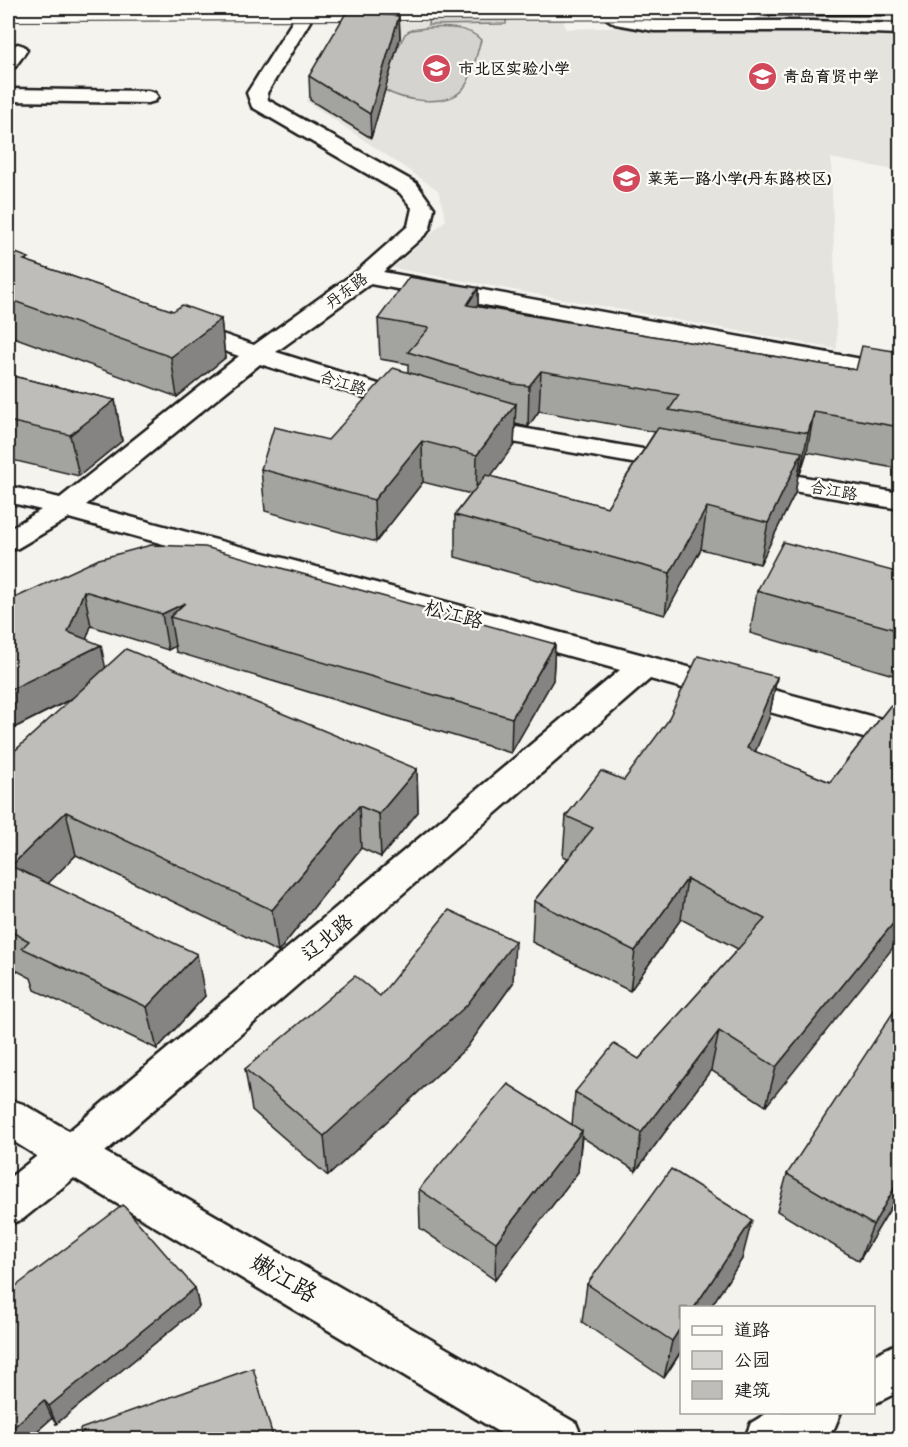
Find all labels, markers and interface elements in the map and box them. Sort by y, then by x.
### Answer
school or university icon: 市北区实验小学 [421,52,453,84]
place label: 市北区实验小学 [458,59,570,82]
school or university icon: 青岛育贤中学 [746,60,778,92]
place label: 青岛育贤中学 [783,67,879,90]
school or university icon: 莱芜一路小学(丹东路校区) [610,162,642,194]
place label: 莱芜一路小学(丹东路校区) [647,169,831,192]
street label: 丹东路 [321,268,374,316]
street label: 合江路 [316,366,369,402]
street label: 合江路 [808,477,859,508]
street label: 松江路 [421,596,487,638]
street label: 辽北路 [297,909,362,969]
street label: 嫩江路 [243,1248,322,1313]
legend [680,1306,875,1414]
text: 道路 [734,1320,770,1345]
text: 公园 [734,1350,770,1375]
text: 建筑 [734,1380,770,1405]

